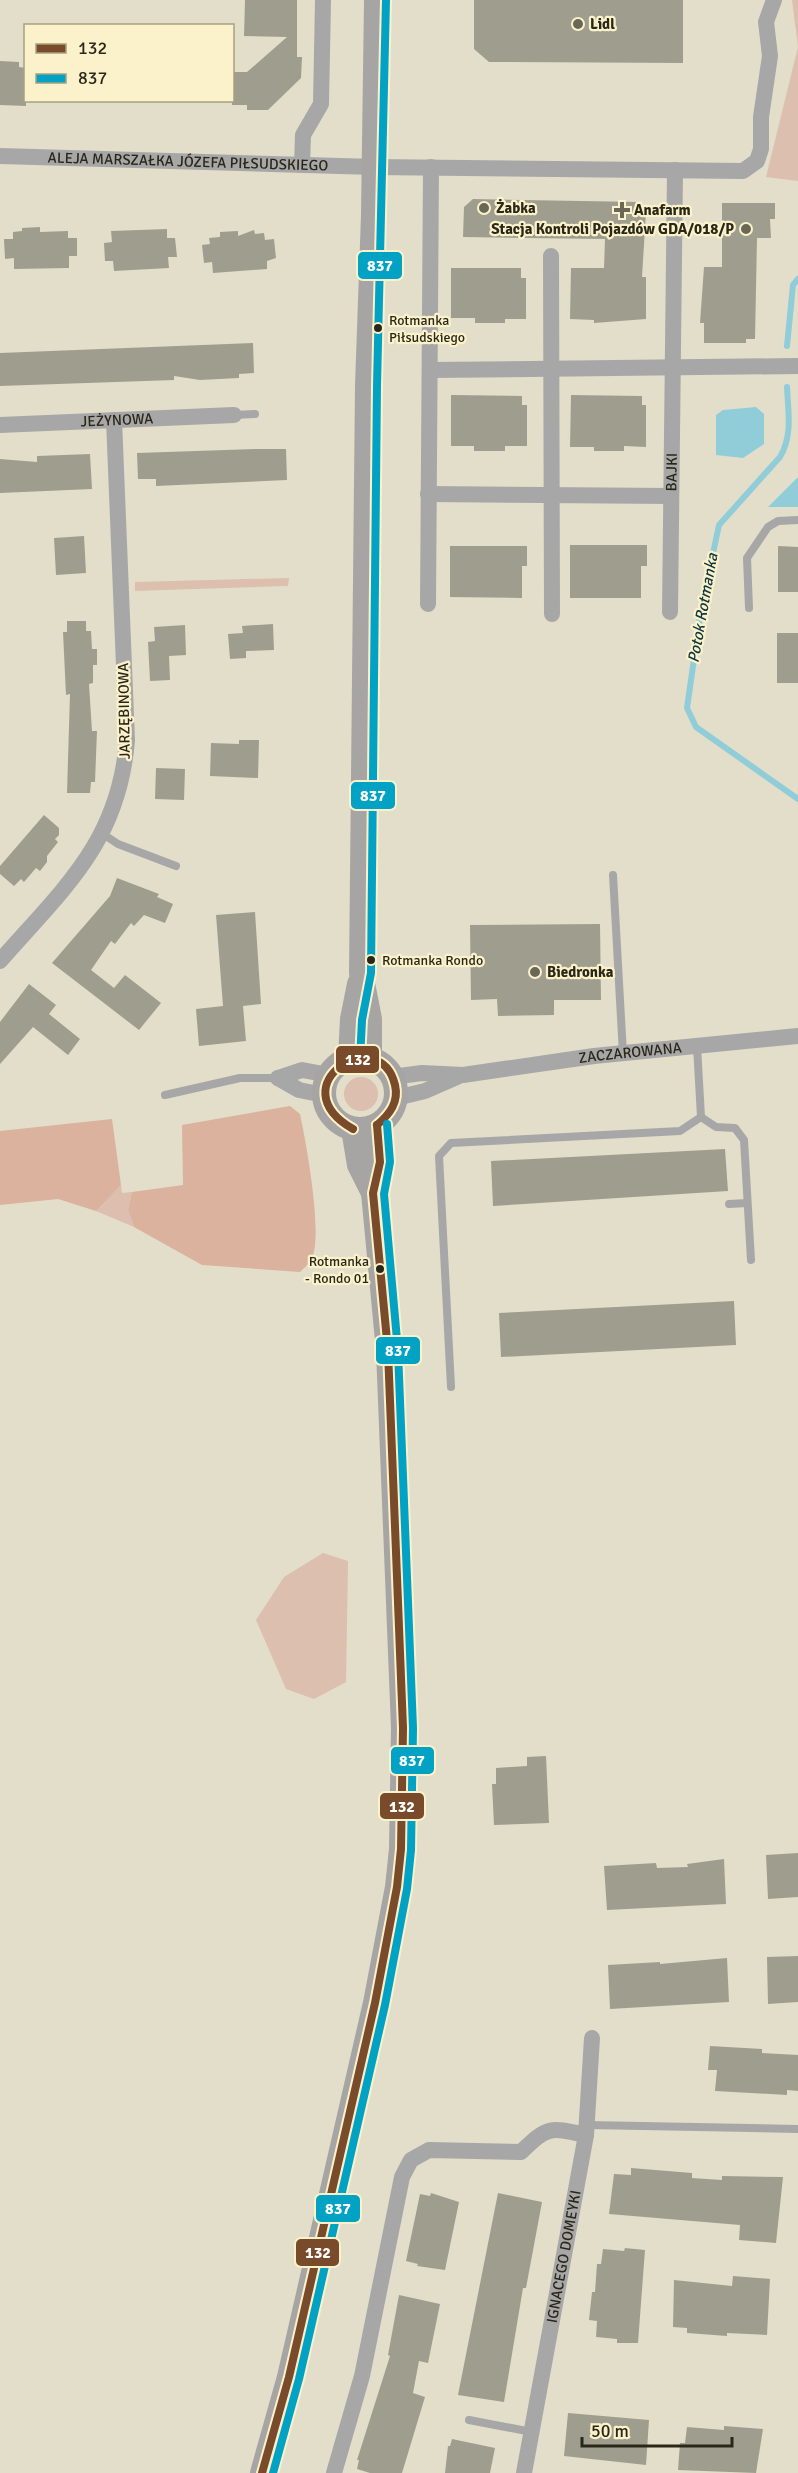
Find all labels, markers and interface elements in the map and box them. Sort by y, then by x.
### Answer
place label: Lidl [590,15,615,33]
marker: Lidl [571,17,585,31]
legend [24,24,234,102]
text: 132 [78,37,107,59]
text: 837 [78,67,107,89]
street label: ALEJA MARSZAŁKA JÓZEFA PIŁSUDSKIEGO [47,148,329,175]
place label: Żabka [496,199,536,217]
marker: Żabka [477,201,491,215]
place label: Anafarm [634,201,691,219]
marker: Anafarm [615,203,629,217]
place label: Stacja Kontroli Pojazdów GDA/018/P [491,220,734,238]
marker: Stacja Kontroli Pojazdów GDA/018/P [739,222,753,236]
line badge: 837 [357,251,403,280]
text: 837 [367,256,393,276]
place label: Rotmanka Piłsudskiego [389,312,465,346]
marker: Rotmanka Piłsudskiego [372,322,384,334]
street label: JEŻYNOWA [80,409,154,431]
street label: BAJKI [662,453,681,491]
water label: Potok Rotmanka [684,551,723,664]
street label: JARZĘBINOWA [114,663,134,759]
line badge: 837 [350,781,396,810]
text: 837 [360,786,386,806]
place label: Rotmanka Rondo [382,952,483,969]
marker: Rotmanka Rondo [365,954,377,966]
place label: Biedronka [547,963,614,981]
marker: Biedronka [528,965,542,979]
street label: ZACZAROWANA [577,1038,683,1067]
line badge: 132 [335,1045,380,1074]
text: 132 [345,1050,371,1070]
place label: Rotmanka - Rondo 01 [305,1253,369,1287]
marker: Rotmanka - Rondo 01 [374,1263,386,1275]
line badge: 837 [375,1336,421,1365]
text: 837 [385,1341,411,1361]
line badge: 837 [390,1746,435,1775]
text: 837 [399,1751,425,1771]
line badge: 132 [379,1792,425,1820]
text: 132 [389,1797,415,1817]
street label: IGNACEGO DOMEYKI [543,2189,585,2324]
line badge: 837 [315,2194,361,2223]
text: 837 [325,2199,351,2219]
line badge: 132 [295,2238,340,2267]
text: 132 [305,2243,331,2263]
scale bar [582,2410,732,2448]
text: 50 m [591,2420,629,2442]

